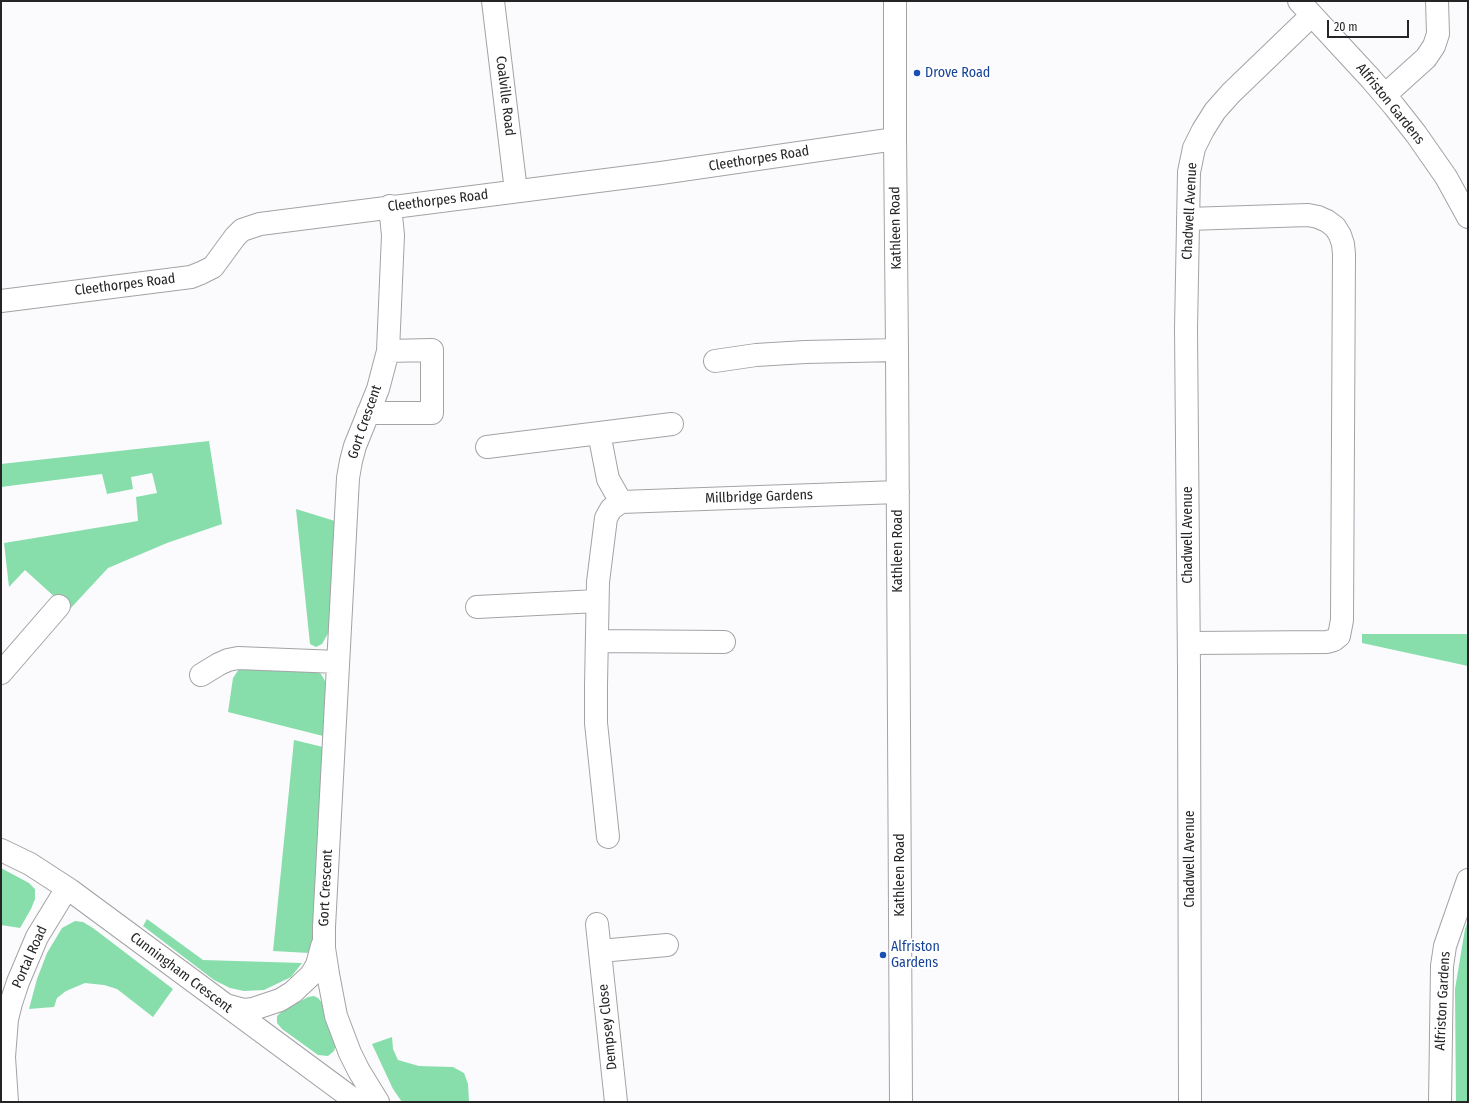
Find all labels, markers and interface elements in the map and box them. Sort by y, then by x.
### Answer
scale bar [1329,12,1411,38]
text: 20 m [1334,20,1358,34]
street label: Coalville Road [492,55,518,137]
street label: Alfriston Gardens [1352,60,1428,148]
place label: Drove Road [925,65,990,81]
marker: Drove Road [912,68,922,78]
street label: Cleethorpes Road [708,143,810,175]
street label: Chadwell Avenue [1179,162,1201,260]
street label: Cleethorpes Road [387,186,489,216]
street label: Kathleen Road [887,186,905,270]
street label: Cleethorpes Road [74,270,176,300]
street label: Gort Crescent [345,383,385,461]
street label: Chadwell Avenue [1180,486,1196,584]
street label: Millbridge Gardens [705,487,813,507]
street label: Kathleen Road [890,509,906,593]
street label: Chadwell Avenue [1182,810,1198,908]
street label: Kathleen Road [892,833,908,917]
street label: Gort Crescent [316,849,336,927]
street label: Portal Road [9,923,51,991]
street label: Cunningham Crescent [127,929,235,1017]
place label: Alfriston Gardens [891,939,940,972]
marker: Alfriston Gardens [878,950,888,960]
street label: Alfriston Gardens [1432,951,1454,1051]
street label: Dempsey Close [595,983,621,1071]

